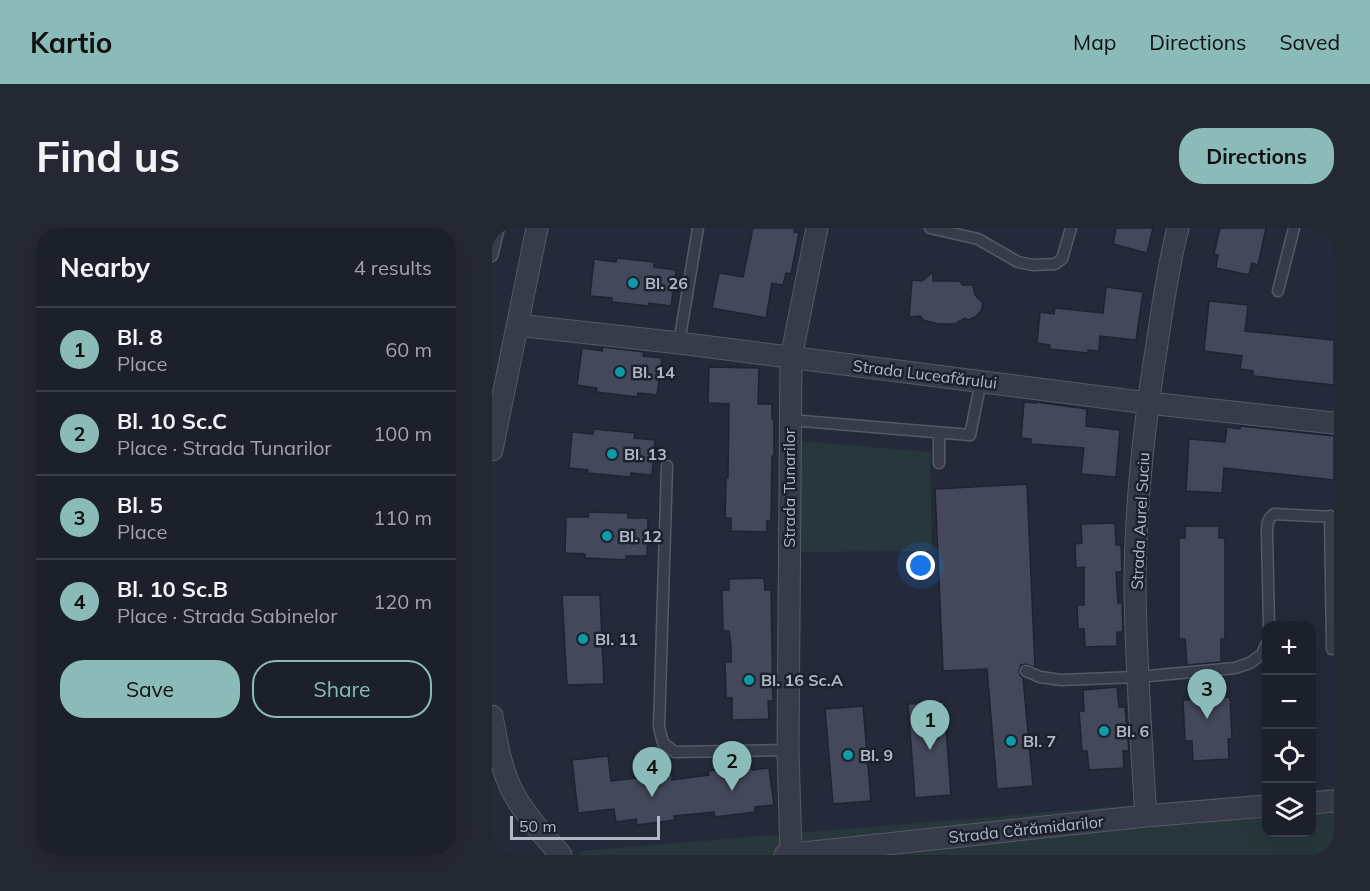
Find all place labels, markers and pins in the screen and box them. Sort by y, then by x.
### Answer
place label: Bl. 26 [645,273,688,293]
marker: Bl. 26 [626,276,640,290]
place label: Bl. 14 [632,362,675,382]
marker: Bl. 14 [613,365,627,379]
place label: Bl. 13 [624,444,667,464]
marker: Bl. 13 [605,447,619,461]
place label: Bl. 12 [619,526,662,546]
marker: Bl. 12 [600,529,614,543]
place label: Bl. 11 [595,629,638,649]
marker: Bl. 11 [576,632,590,646]
place label: Bl. 16 Sc.A [761,670,843,690]
pin: 3 [1188,670,1226,719]
marker: Bl. 16 Sc.A [742,673,756,687]
pin: 1 [910,700,950,750]
place label: Bl. 6 [1116,721,1150,741]
marker: Bl. 6 [1097,724,1111,738]
place label: Bl. 7 [1023,731,1056,751]
marker: Bl. 7 [1004,734,1018,748]
pin: 2 [712,742,752,791]
place label: Bl. 9 [860,745,893,765]
pin: 4 [632,748,672,797]
marker: Bl. 9 [841,748,855,762]

